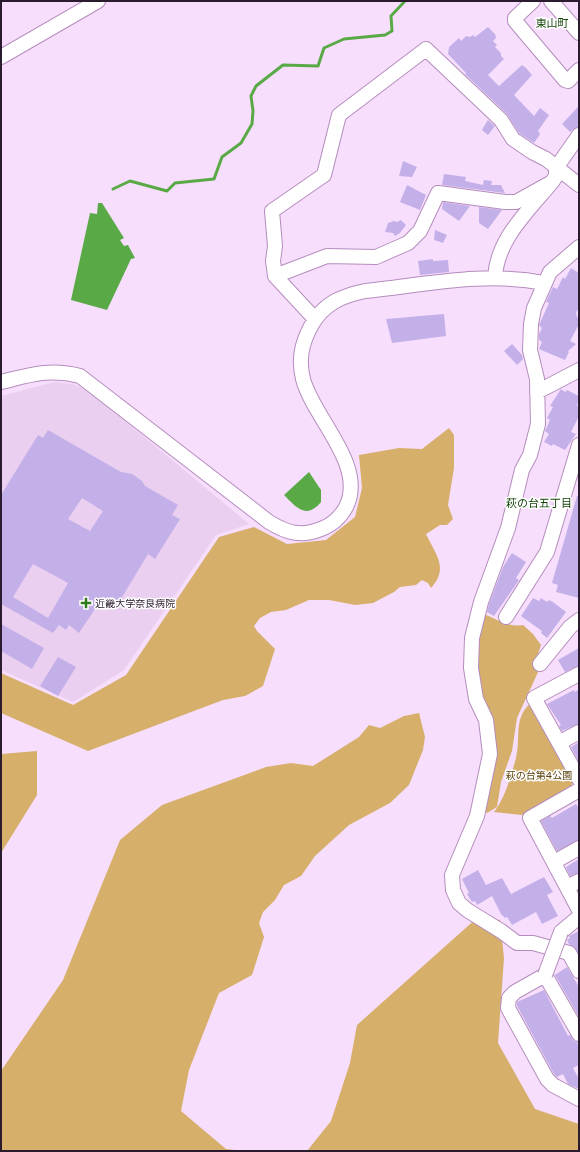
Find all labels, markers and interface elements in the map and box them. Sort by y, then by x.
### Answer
district label: 東山町 [536,17,569,30]
district label: 萩の台五丁目 [506,497,572,510]
marker: 近畿大学奈良病院 [80,597,92,609]
place label: 近畿大学奈良病院 [95,598,175,610]
park label: 萩の台第4公園 [506,770,572,782]

